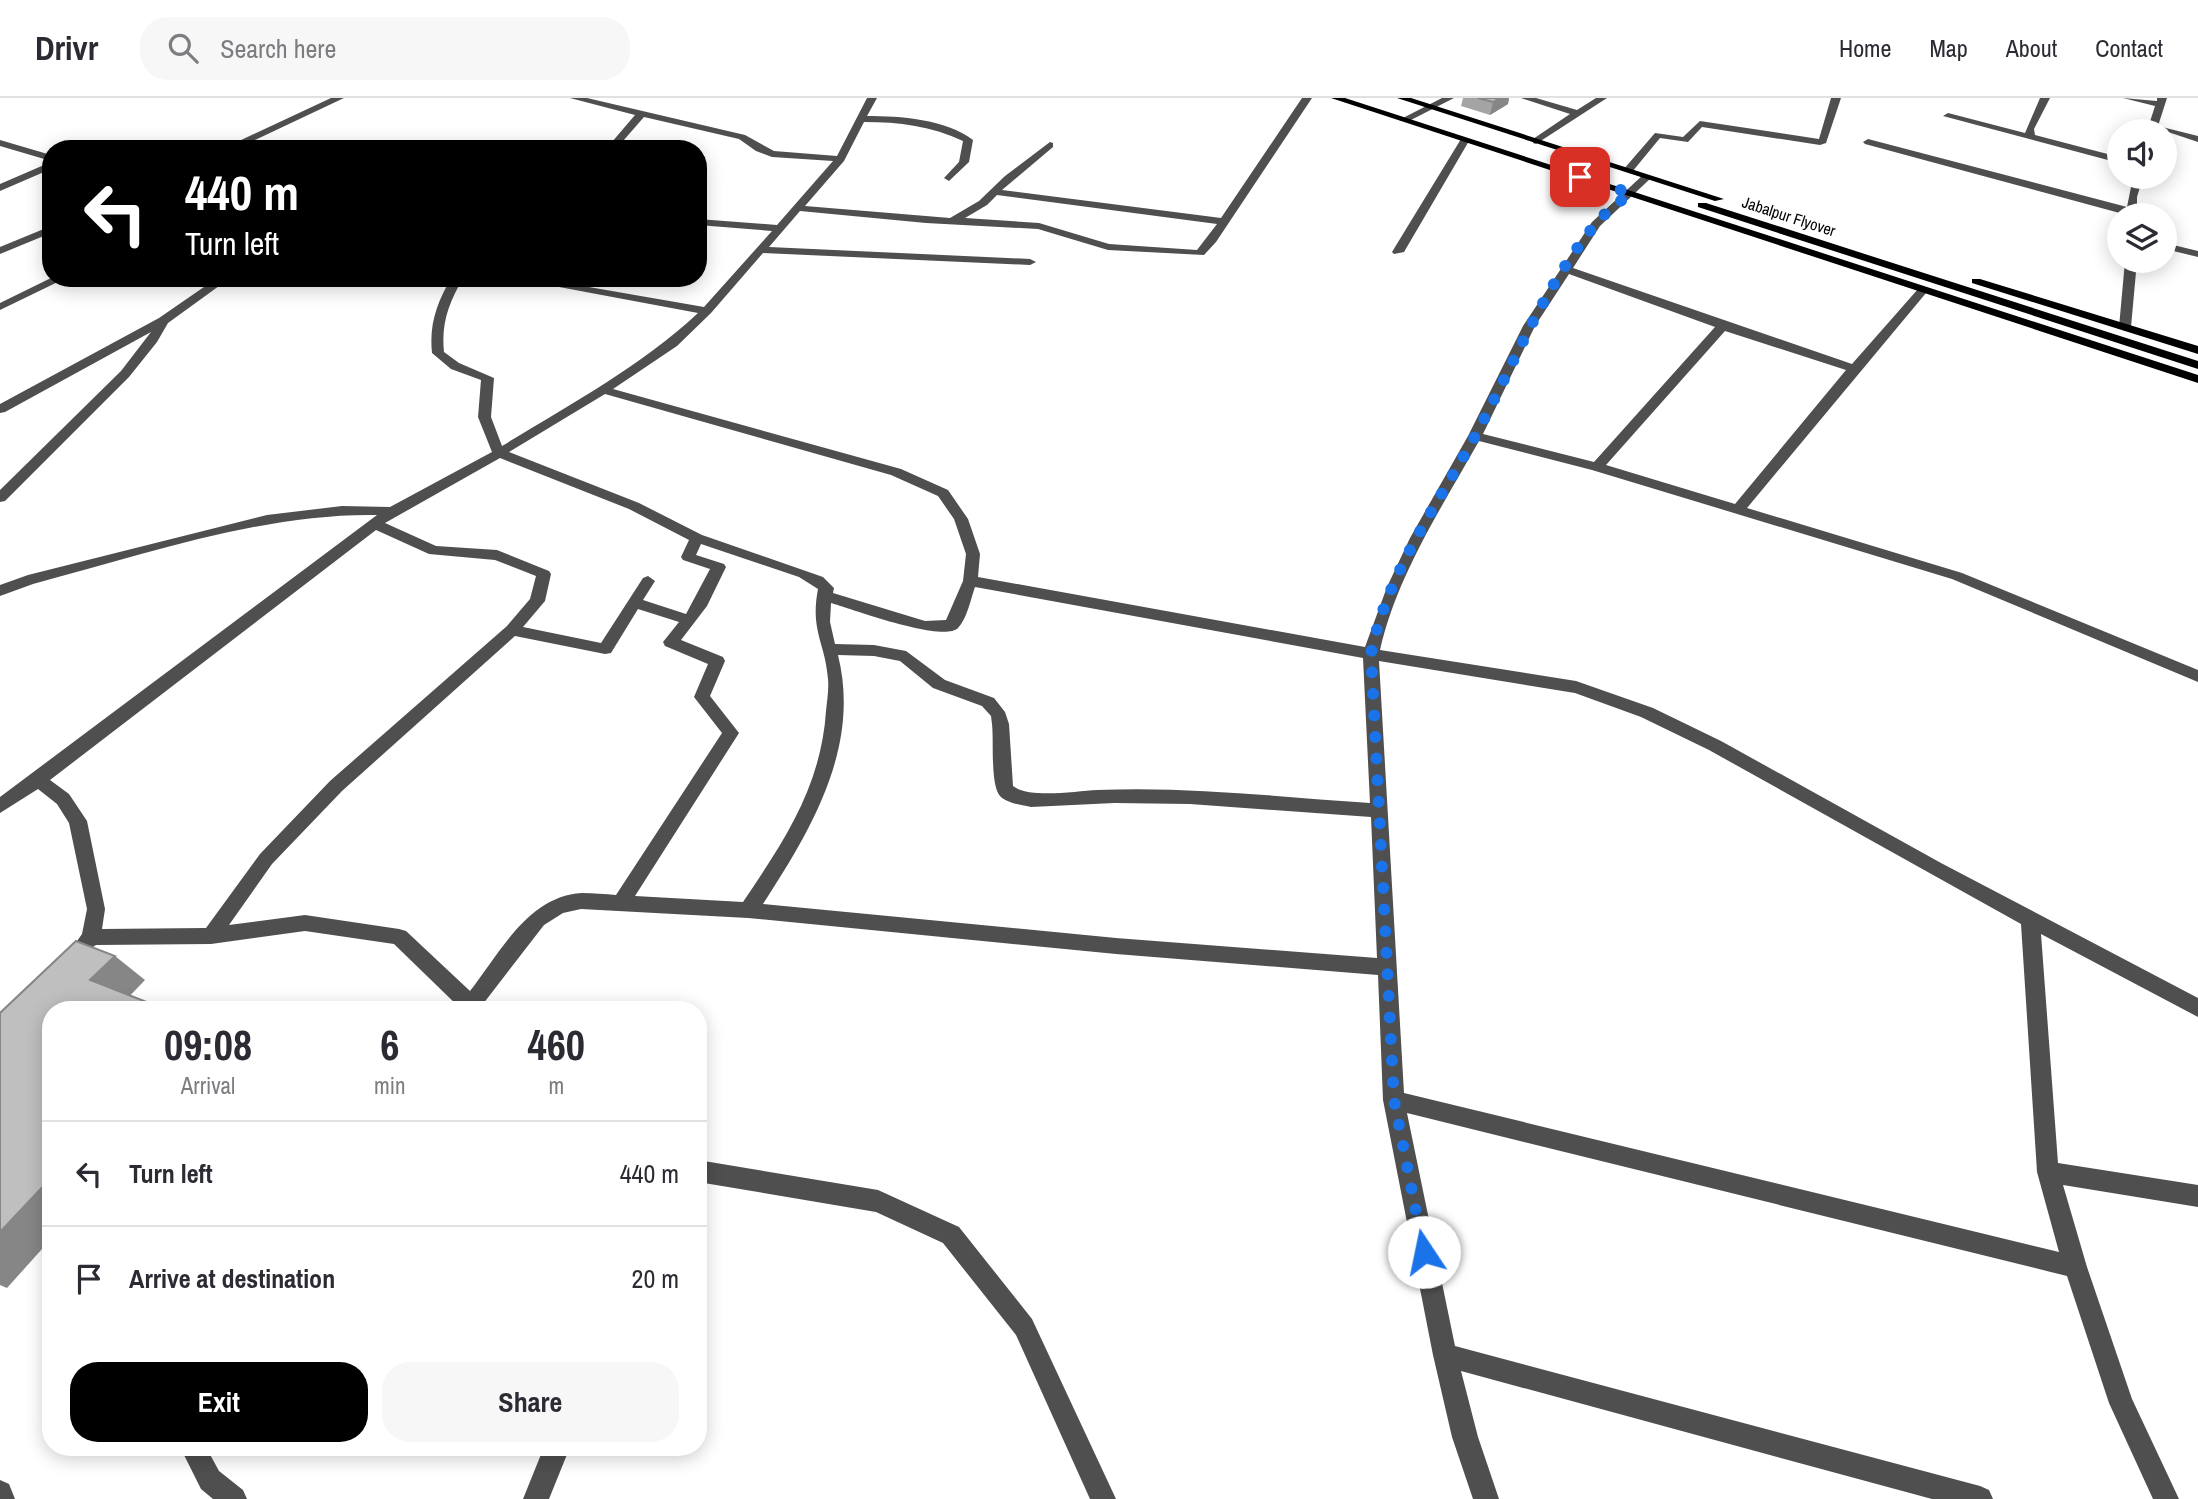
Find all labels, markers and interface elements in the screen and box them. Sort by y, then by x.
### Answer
search box [140,17,630,80]
text: Drivr [35,26,98,70]
icon: search [164,29,202,67]
text: Search here [220,31,336,66]
text: Home [1839,32,1891,64]
text: Map [1929,32,1968,64]
text: About [2006,32,2057,64]
text: Contact [2095,32,2163,64]
map controls [2107,119,2177,273]
button: sound [2107,119,2177,189]
pin [1550,147,1610,207]
icon: arrive [1561,158,1599,196]
text: 440 m [185,159,299,225]
icon: left [70,168,161,259]
street label: Jabalpur Flyover [1739,191,1839,242]
button: layers [2107,203,2177,273]
text: Turn left [185,222,279,265]
text: 09:08 [164,1017,252,1073]
text: 6 [380,1017,399,1073]
text: 460 [528,1017,585,1073]
text: Arrival [181,1070,235,1101]
text: min [374,1070,406,1101]
text: m [548,1070,564,1101]
icon: left [70,1155,108,1193]
text: Turn left [129,1156,213,1191]
text: 440 m [620,1156,679,1191]
position arrow [1387,1215,1461,1289]
icon: arrive [70,1260,108,1298]
text: Arrive at destination [129,1261,335,1296]
text: 20 m [632,1261,679,1296]
button: Exit [70,1362,368,1442]
button: Share [382,1362,679,1442]

